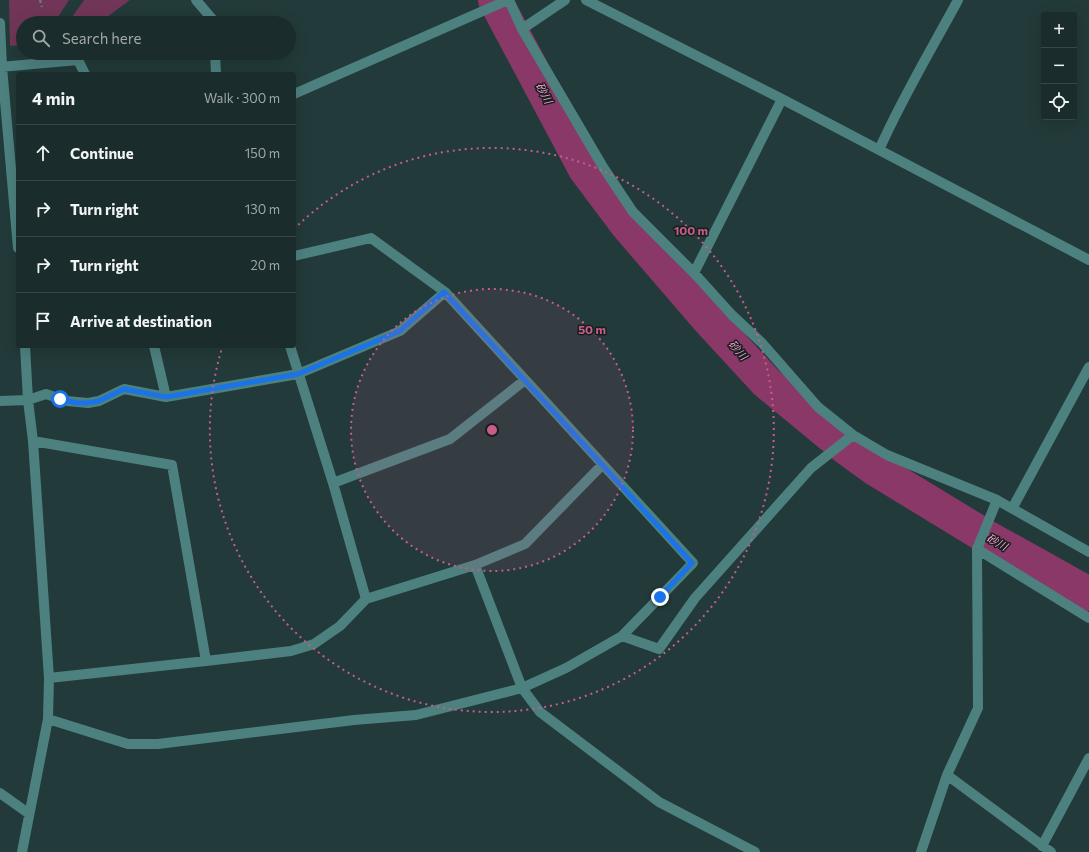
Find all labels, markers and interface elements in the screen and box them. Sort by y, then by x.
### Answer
map controls [1041,12,1077,120]
button: + [1041,12,1077,48]
search box [16,16,296,60]
icon: search [30,27,52,49]
text: Search here [62,29,141,47]
button: − [1041,48,1077,84]
water label: 砂川 [534,80,556,106]
button: locate [1041,84,1077,120]
text: 4 min [32,88,75,109]
text: Walk · 300 m [204,90,280,106]
icon: ahead [32,142,54,164]
text: Continue [70,144,134,162]
text: 150 m [245,145,280,161]
icon: right [32,198,54,220]
text: Turn right [70,200,139,218]
text: 130 m [245,201,280,217]
text: 100 m [674,223,708,237]
icon: right [32,254,54,276]
text: Turn right [70,256,139,274]
text: 20 m [251,257,280,273]
icon: arrive [32,310,54,332]
text: Arrive at destination [70,312,212,330]
text: 50 m [578,322,606,336]
water label: 砂川 [726,337,751,363]
route start [51,390,69,408]
centre of rings [485,423,499,437]
water label: 砂川 [984,531,1011,553]
route end [651,588,669,606]

